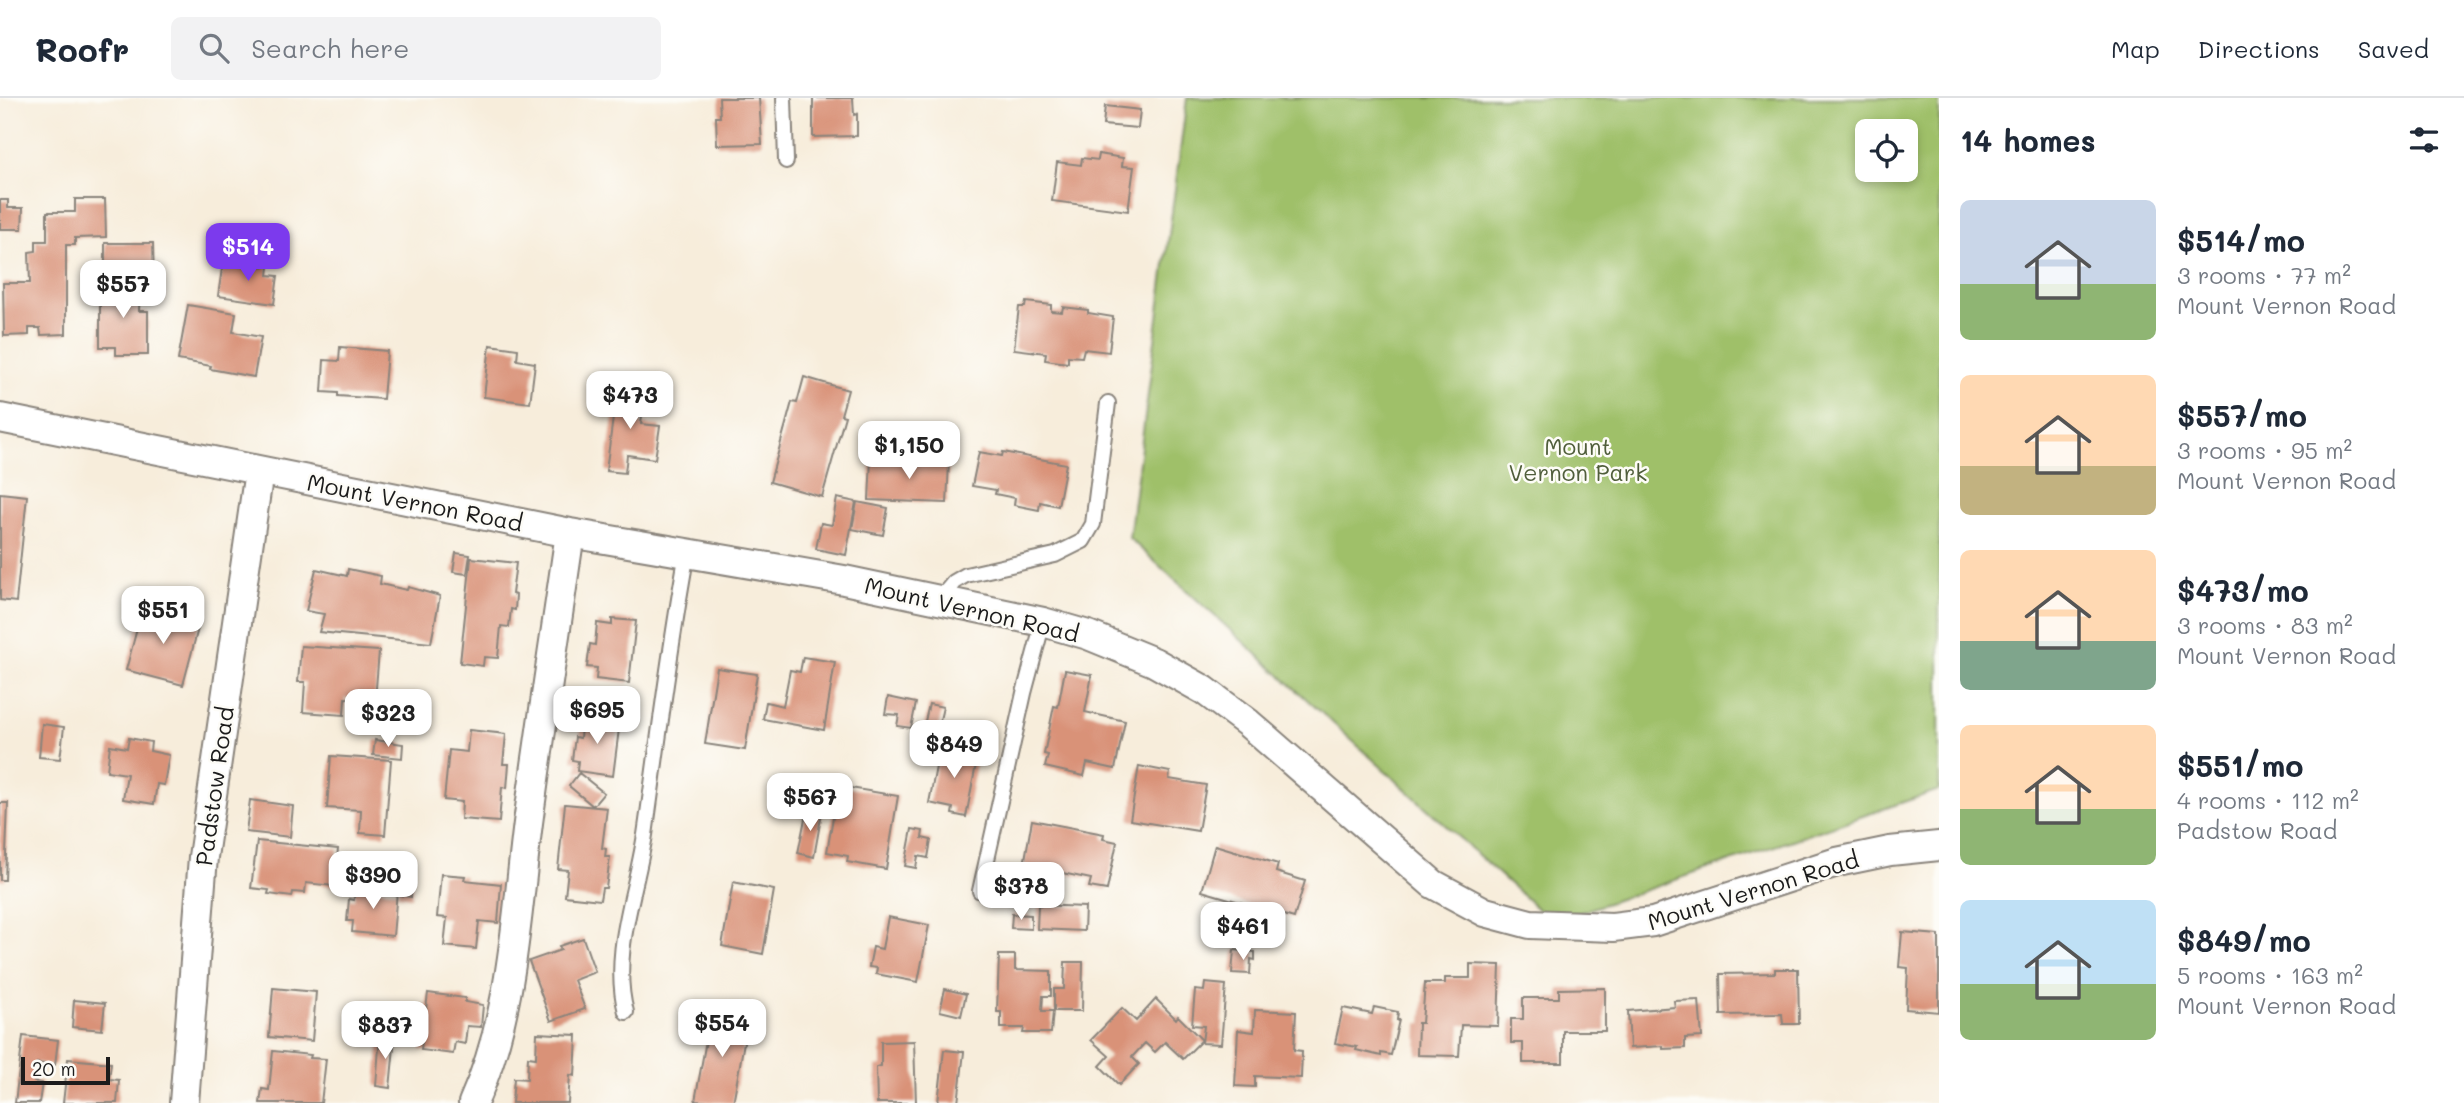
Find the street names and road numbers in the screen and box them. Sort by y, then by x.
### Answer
street label: Mount Vernon Road [305,466,525,538]
street label: Mount Vernon Road [862,570,1082,648]
street label: Padstow Road [188,704,240,868]
street label: Mount Vernon Road [1644,844,1862,936]

